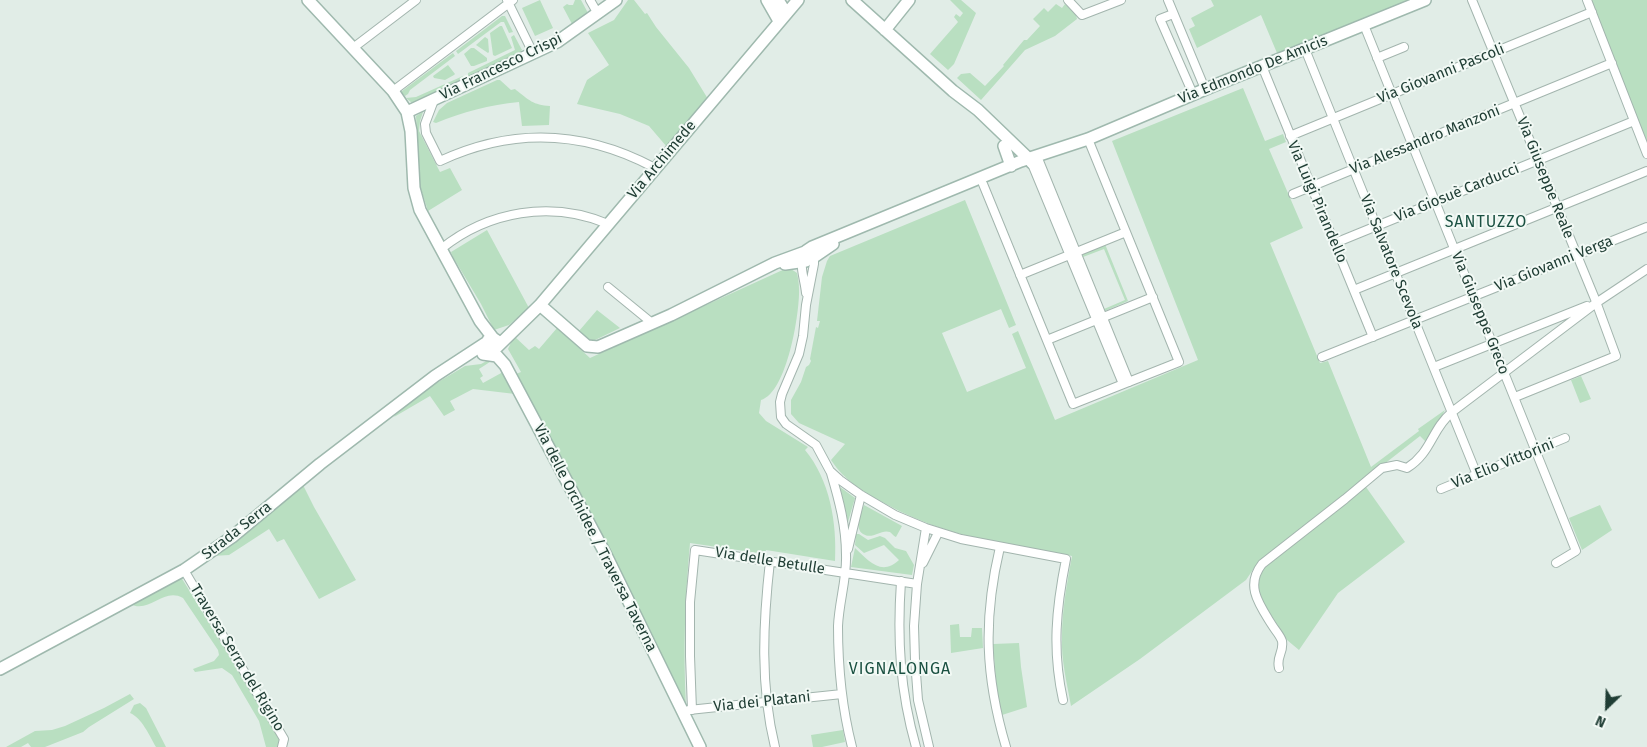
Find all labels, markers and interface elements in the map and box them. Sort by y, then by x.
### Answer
street label: Via Francesco Crispi [437,30,565,104]
street label: Via Edmondo De Amicis [1176,32,1330,108]
street label: Via Giovanni Pascoli [1375,40,1507,108]
street label: Via Alessandro Manzoni [1347,102,1503,178]
street label: Via Giuseppe Reale [1512,115,1578,241]
street label: Via Archimede [624,117,700,203]
street label: Via Luigi Pirandello [1283,138,1351,266]
street label: Via Giosuè Carducci [1392,160,1522,226]
street label: Via Salvatore Scevola [1356,192,1426,332]
district label: SANTUZZO [1444,213,1528,233]
street label: Via Giovanni Verga [1492,232,1616,296]
street label: Via Giuseppe Greco [1447,249,1513,377]
street label: Via delle Orchidee / Traversa Taverna [529,421,661,655]
street label: Via Elio Vittorini [1449,435,1557,493]
street label: Strada Serra [198,498,276,564]
street label: Via delle Betulle [714,543,826,579]
street label: Traversa Serra del Rigino [186,581,288,735]
district label: VIGNALONGA [848,660,952,680]
north arrow [1582,682,1632,732]
street label: Via dei Platani [713,688,811,716]
text: N [1593,712,1608,731]

